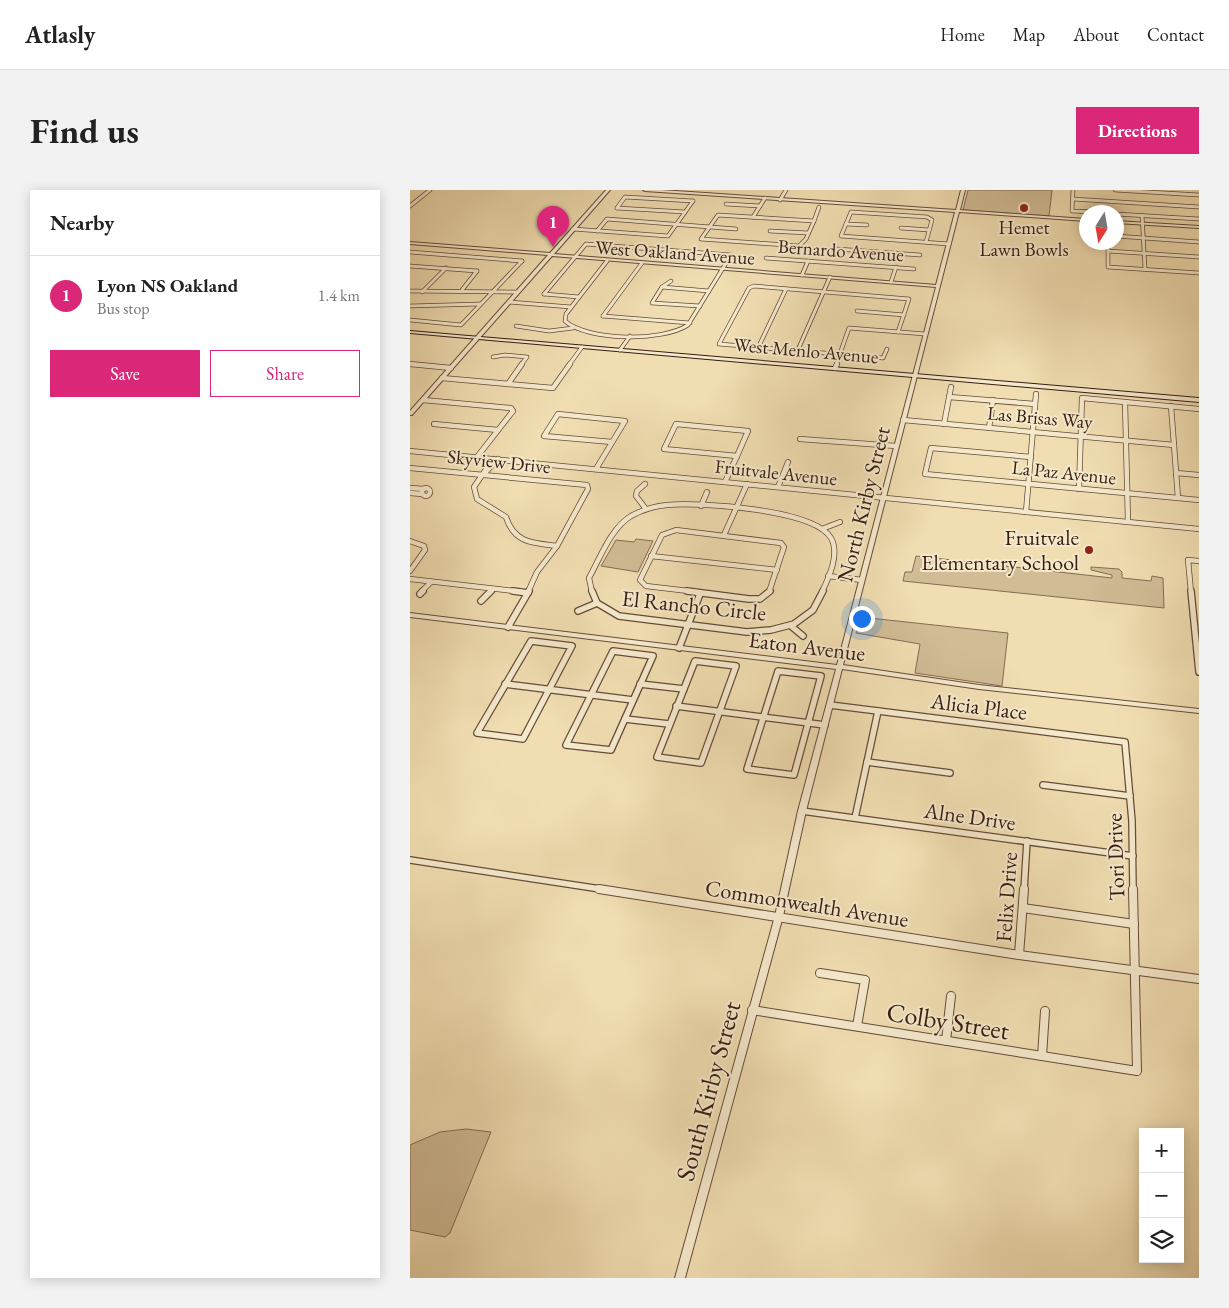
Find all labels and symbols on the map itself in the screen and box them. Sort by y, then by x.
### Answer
marker: Hemet Lawn Bowls [1018,202,1030,214]
north arrow [1079,205,1124,250]
pin: 1 [537,206,569,247]
place label: Hemet Lawn Bowls [979,215,1069,262]
street label: West Oakland Avenue [594,234,756,271]
street label: Bernardo Avenue [777,234,905,267]
street label: West Menlo Avenue [732,332,879,369]
street label: Las Brisas Way [986,400,1094,435]
street label: North Kirby Street [830,423,897,585]
street label: Skyview Drive [446,444,552,479]
street label: Fruitvale Avenue [714,454,838,491]
street label: La Paz Avenue [1011,455,1117,490]
place label: Fruitvale Elementary School [921,523,1079,577]
marker: Fruitvale Elementary School [1083,544,1095,556]
street label: El Rancho Circle [620,584,768,628]
your location [849,606,875,632]
street label: Eaton Avenue [747,625,867,668]
street label: Alicia Place [928,686,1029,727]
street label: Alne Drive [921,796,1018,837]
street label: Tori Drive [1099,812,1132,901]
street label: Felix Drive [989,850,1024,943]
street label: Commonwealth Avenue [703,873,911,934]
street label: Colby Street [884,995,1012,1047]
street label: South Kirby Street [668,997,748,1185]

